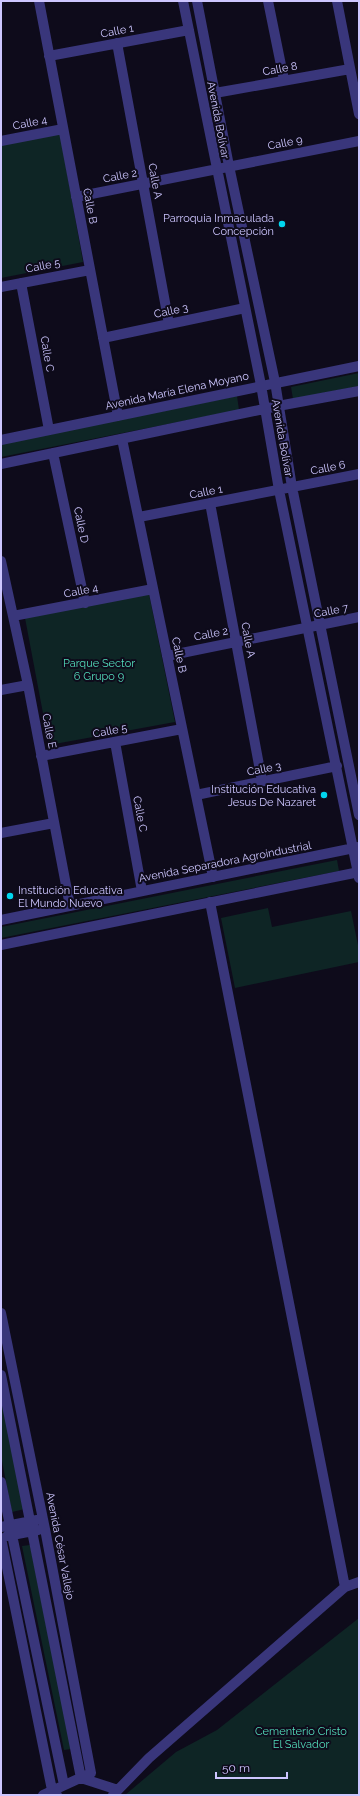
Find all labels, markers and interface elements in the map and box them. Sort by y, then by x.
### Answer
street label: Calle 1 [99,21,135,41]
street label: Calle 8 [261,60,299,78]
street label: Avenida Bolívar [204,80,232,160]
street label: Calle 4 [12,113,48,133]
street label: Calle 9 [266,133,304,153]
street label: Calle A [145,162,165,200]
street label: Calle 2 [102,166,138,186]
street label: Calle B [80,187,100,225]
place label: Parroquia Inmaculada Concepción [163,212,274,238]
marker: Parroquia Inmaculada Concepción [277,219,287,229]
street label: Calle 5 [25,256,61,276]
street label: Calle 3 [153,301,189,321]
street label: Calle C [37,335,57,373]
street label: Avenida María Elena Moyano [104,369,250,413]
street label: Avenida Bolívar [269,398,295,478]
street label: Calle 6 [309,458,347,478]
street label: Calle 1 [188,482,224,502]
street label: Calle D [71,506,91,544]
street label: Calle 4 [63,581,99,601]
street label: Calle 7 [313,601,349,621]
street label: Calle A [238,621,258,659]
street label: Calle 2 [193,624,229,644]
street label: Calle B [169,636,189,674]
park label: Parque Sector 6 Grupo 9 [63,657,135,683]
street label: Calle E [39,712,59,750]
street label: Calle 5 [92,721,128,741]
street label: Calle 3 [246,759,282,779]
place label: Institución Educativa Jesus De Nazaret [211,783,316,809]
marker: Institución Educativa Jesus De Nazaret [319,790,329,800]
street label: Calle C [130,795,150,834]
street label: Avenida Separadora Agroindustrial [137,839,313,885]
place label: Institución Educativa El Mundo Nuevo [18,884,123,910]
marker: Institución Educativa El Mundo Nuevo [5,891,15,901]
street label: Avenida César Vallejo [43,1491,77,1601]
park label: Cementerio Cristo El Salvador [255,1725,347,1751]
scale bar [216,1754,287,1780]
text: 50 m [222,1761,250,1775]

